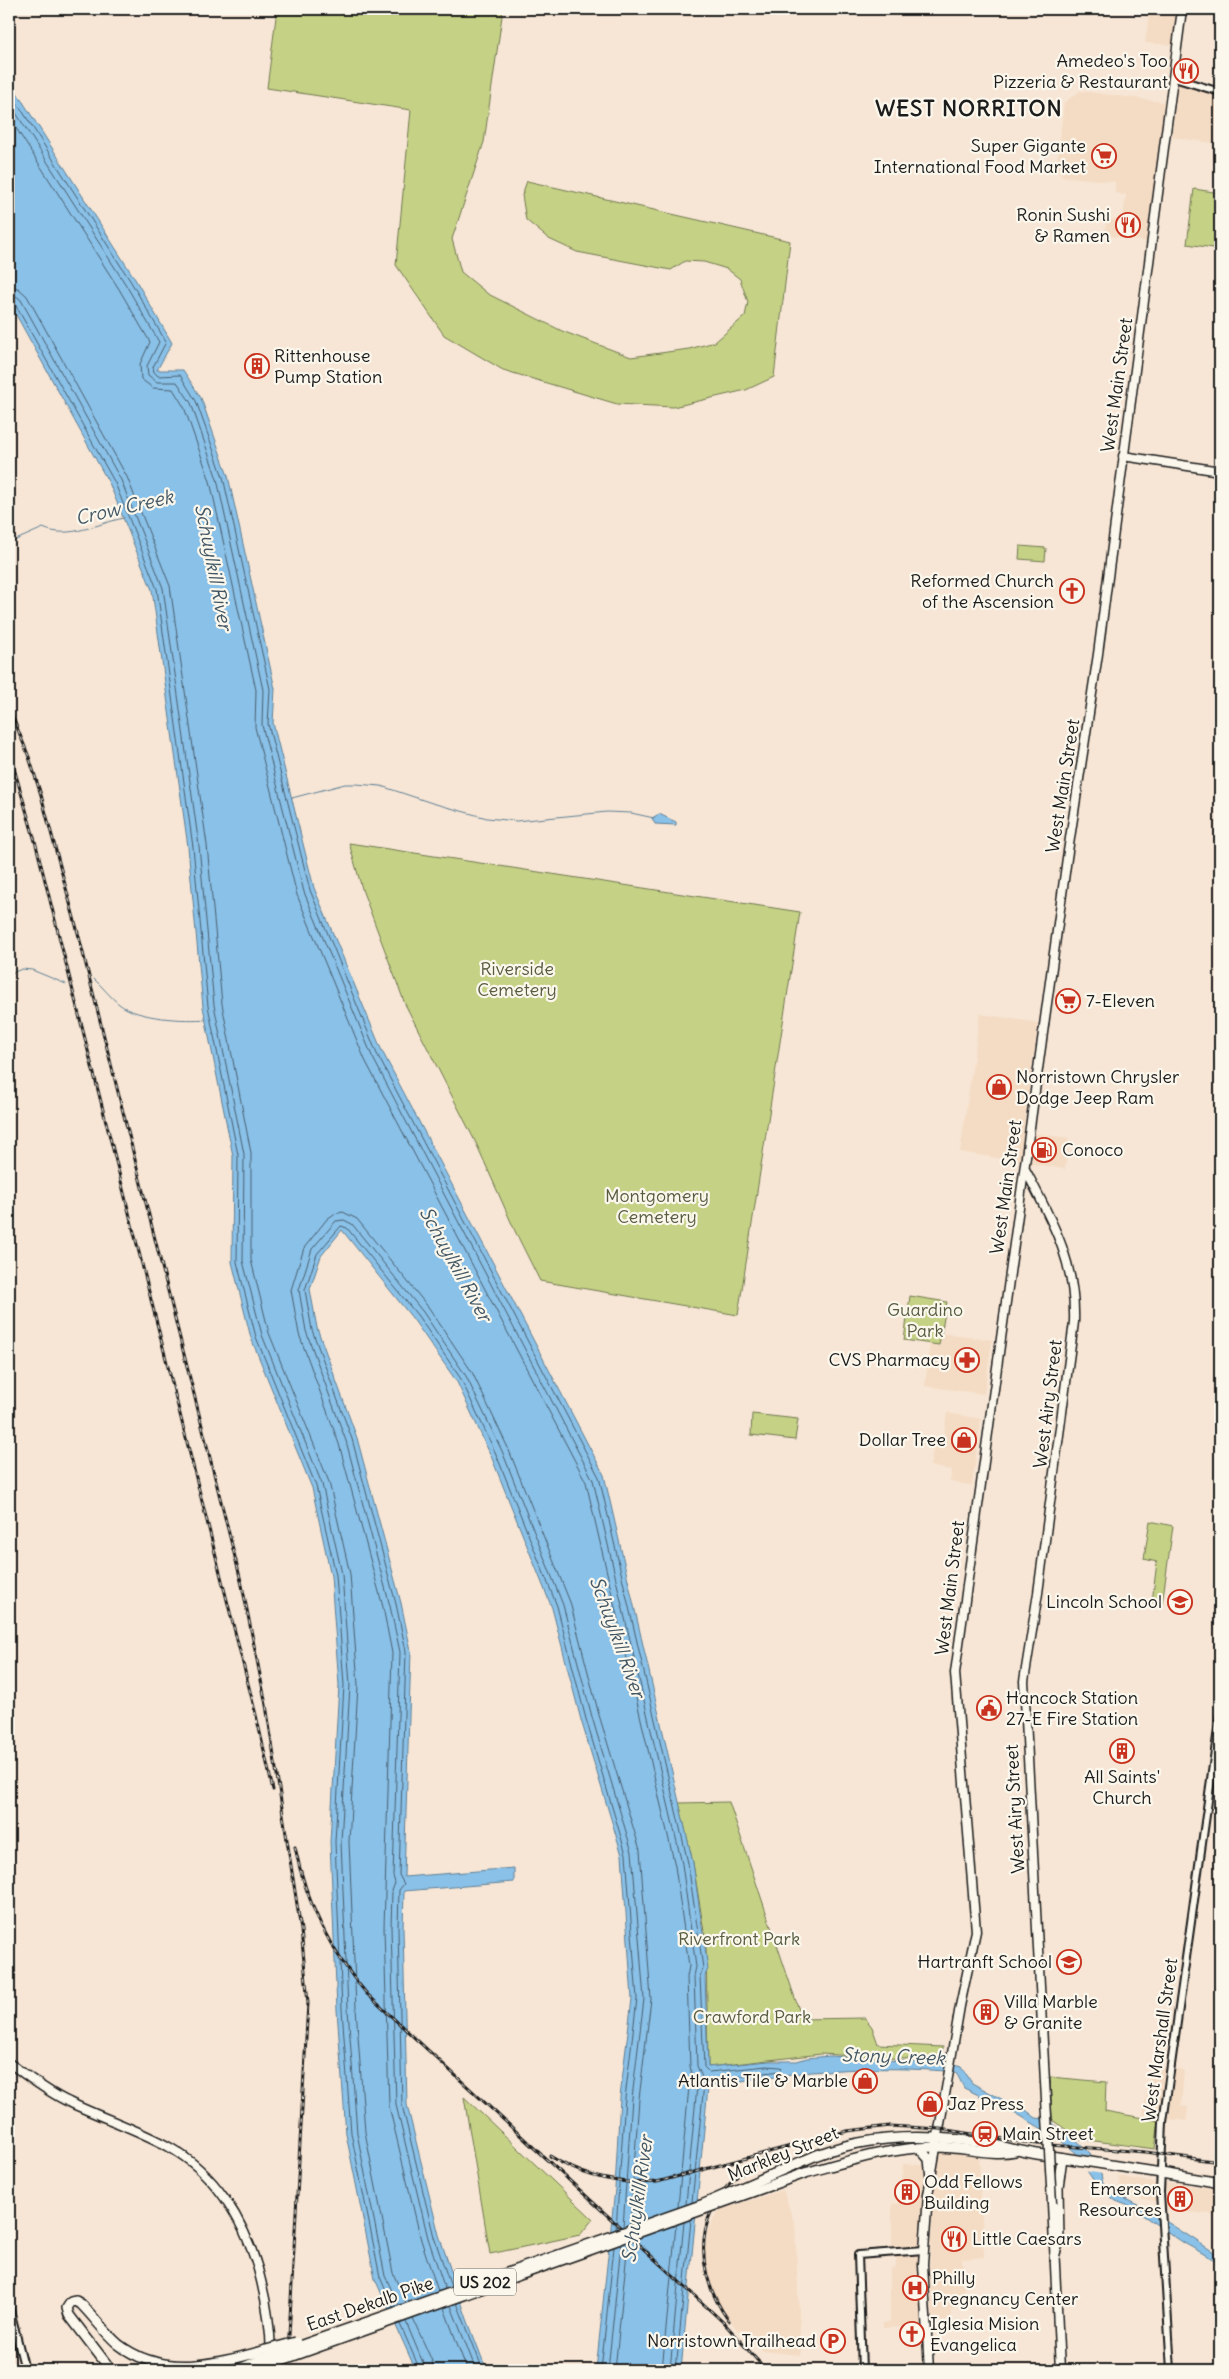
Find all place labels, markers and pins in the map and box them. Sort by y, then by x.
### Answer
place label: Amedeo's Too Pizzeria & Restaurant [993,49,1168,93]
restaurant icon: Amedeo's Too Pizzeria & Restaurant [1173,58,1199,84]
place label: Super Gigante International Food Market [874,134,1086,178]
supermarket icon: Super Gigante International Food Market [1091,143,1117,169]
place label: Ronin Sushi & Ramen [1016,203,1110,247]
restaurant icon: Ronin Sushi & Ramen [1115,212,1141,238]
place label: Rittenhouse Pump Station [274,344,382,388]
building icon: Rittenhouse Pump Station [244,353,270,379]
place label: Reformed Church of the Ascension [910,569,1054,613]
church icon: Reformed Church of the Ascension [1059,578,1085,604]
supermarket icon: 7-Eleven [1055,988,1081,1014]
place label: 7-Eleven [1086,989,1155,1012]
place label: Norristown Chrysler Dodge Jeep Ram [1016,1065,1180,1109]
shop icon: Norristown Chrysler Dodge Jeep Ram [986,1074,1012,1100]
fuel station icon: Conoco [1031,1137,1057,1163]
place label: Conoco [1062,1138,1123,1161]
pharmacy icon: CVS Pharmacy [954,1347,980,1373]
place label: CVS Pharmacy [828,1348,950,1371]
shop icon: Dollar Tree [951,1427,977,1453]
place label: Dollar Tree [859,1428,946,1451]
school or university icon: Lincoln School [1167,1589,1193,1615]
place label: Lincoln School [1046,1590,1162,1613]
place label: Hancock Station 27-E Fire Station [1006,1686,1138,1730]
public building icon: Hancock Station 27-E Fire Station [976,1695,1002,1721]
building icon: All Saints' Church [1109,1738,1135,1764]
place label: All Saints' Church [1084,1765,1160,1809]
school or university icon: Hartranft School [1056,1949,1082,1975]
place label: Hartranft School [918,1950,1052,1973]
place label: Villa Marble & Granite [1004,1990,1098,2034]
building icon: Villa Marble & Granite [973,1999,999,2025]
shop icon: Atlantis Tile & Marble [852,2068,878,2094]
place label: Atlantis Tile & Marble [678,2069,848,2092]
shop icon: Jaz Press [917,2091,943,2117]
place label: Jaz Press [948,2092,1024,2115]
station icon: Main Street [972,2121,998,2147]
place label: Main Street [1002,2122,1094,2145]
place label: Odd Fellows Building [924,2170,1023,2214]
place label: Emerson Resources [1078,2177,1162,2221]
building icon: Odd Fellows Building [894,2179,920,2205]
building icon: Emerson Resources [1167,2186,1193,2212]
restaurant icon: Little Caesars [941,2226,967,2252]
place label: Little Caesars [972,2227,1082,2250]
place label: Philly Pregnancy Center [932,2266,1079,2310]
hospital icon: Philly Pregnancy Center [902,2275,928,2301]
place label: Iglesia Mision Evangelica [930,2312,1039,2356]
church icon: Iglesia Mision Evangelica [899,2321,925,2347]
parking icon: Norristown Trailhead [820,2328,846,2354]
place label: Norristown Trailhead [647,2329,816,2352]

